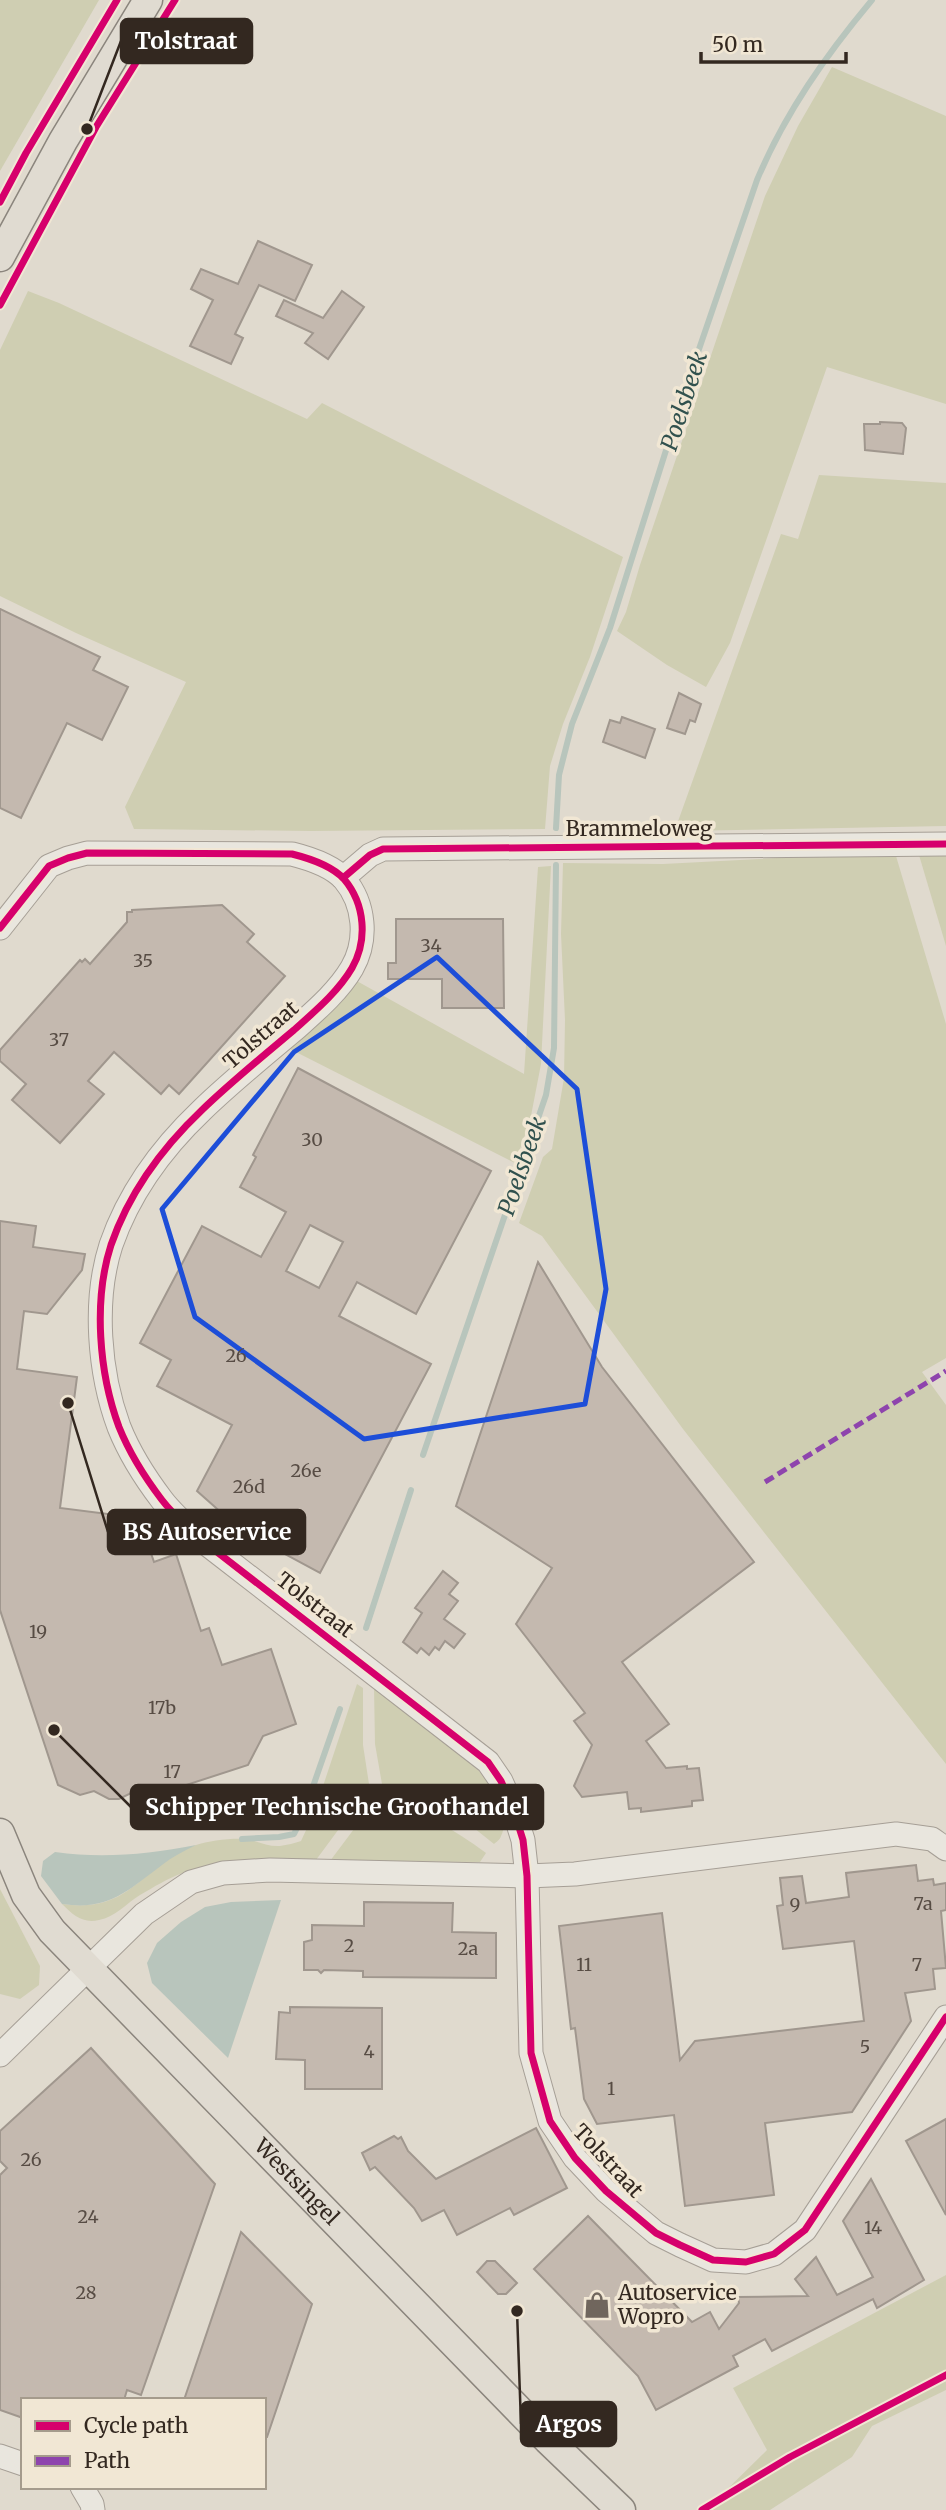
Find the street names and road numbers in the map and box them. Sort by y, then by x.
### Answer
street label: Brammeloweg [565,815,713,842]
street label: Tolstraat [217,995,304,1075]
street label: Tolstraat [271,1566,359,1643]
street label: Tolstraat [567,2118,649,2203]
street label: Westsingel [248,2132,345,2231]

